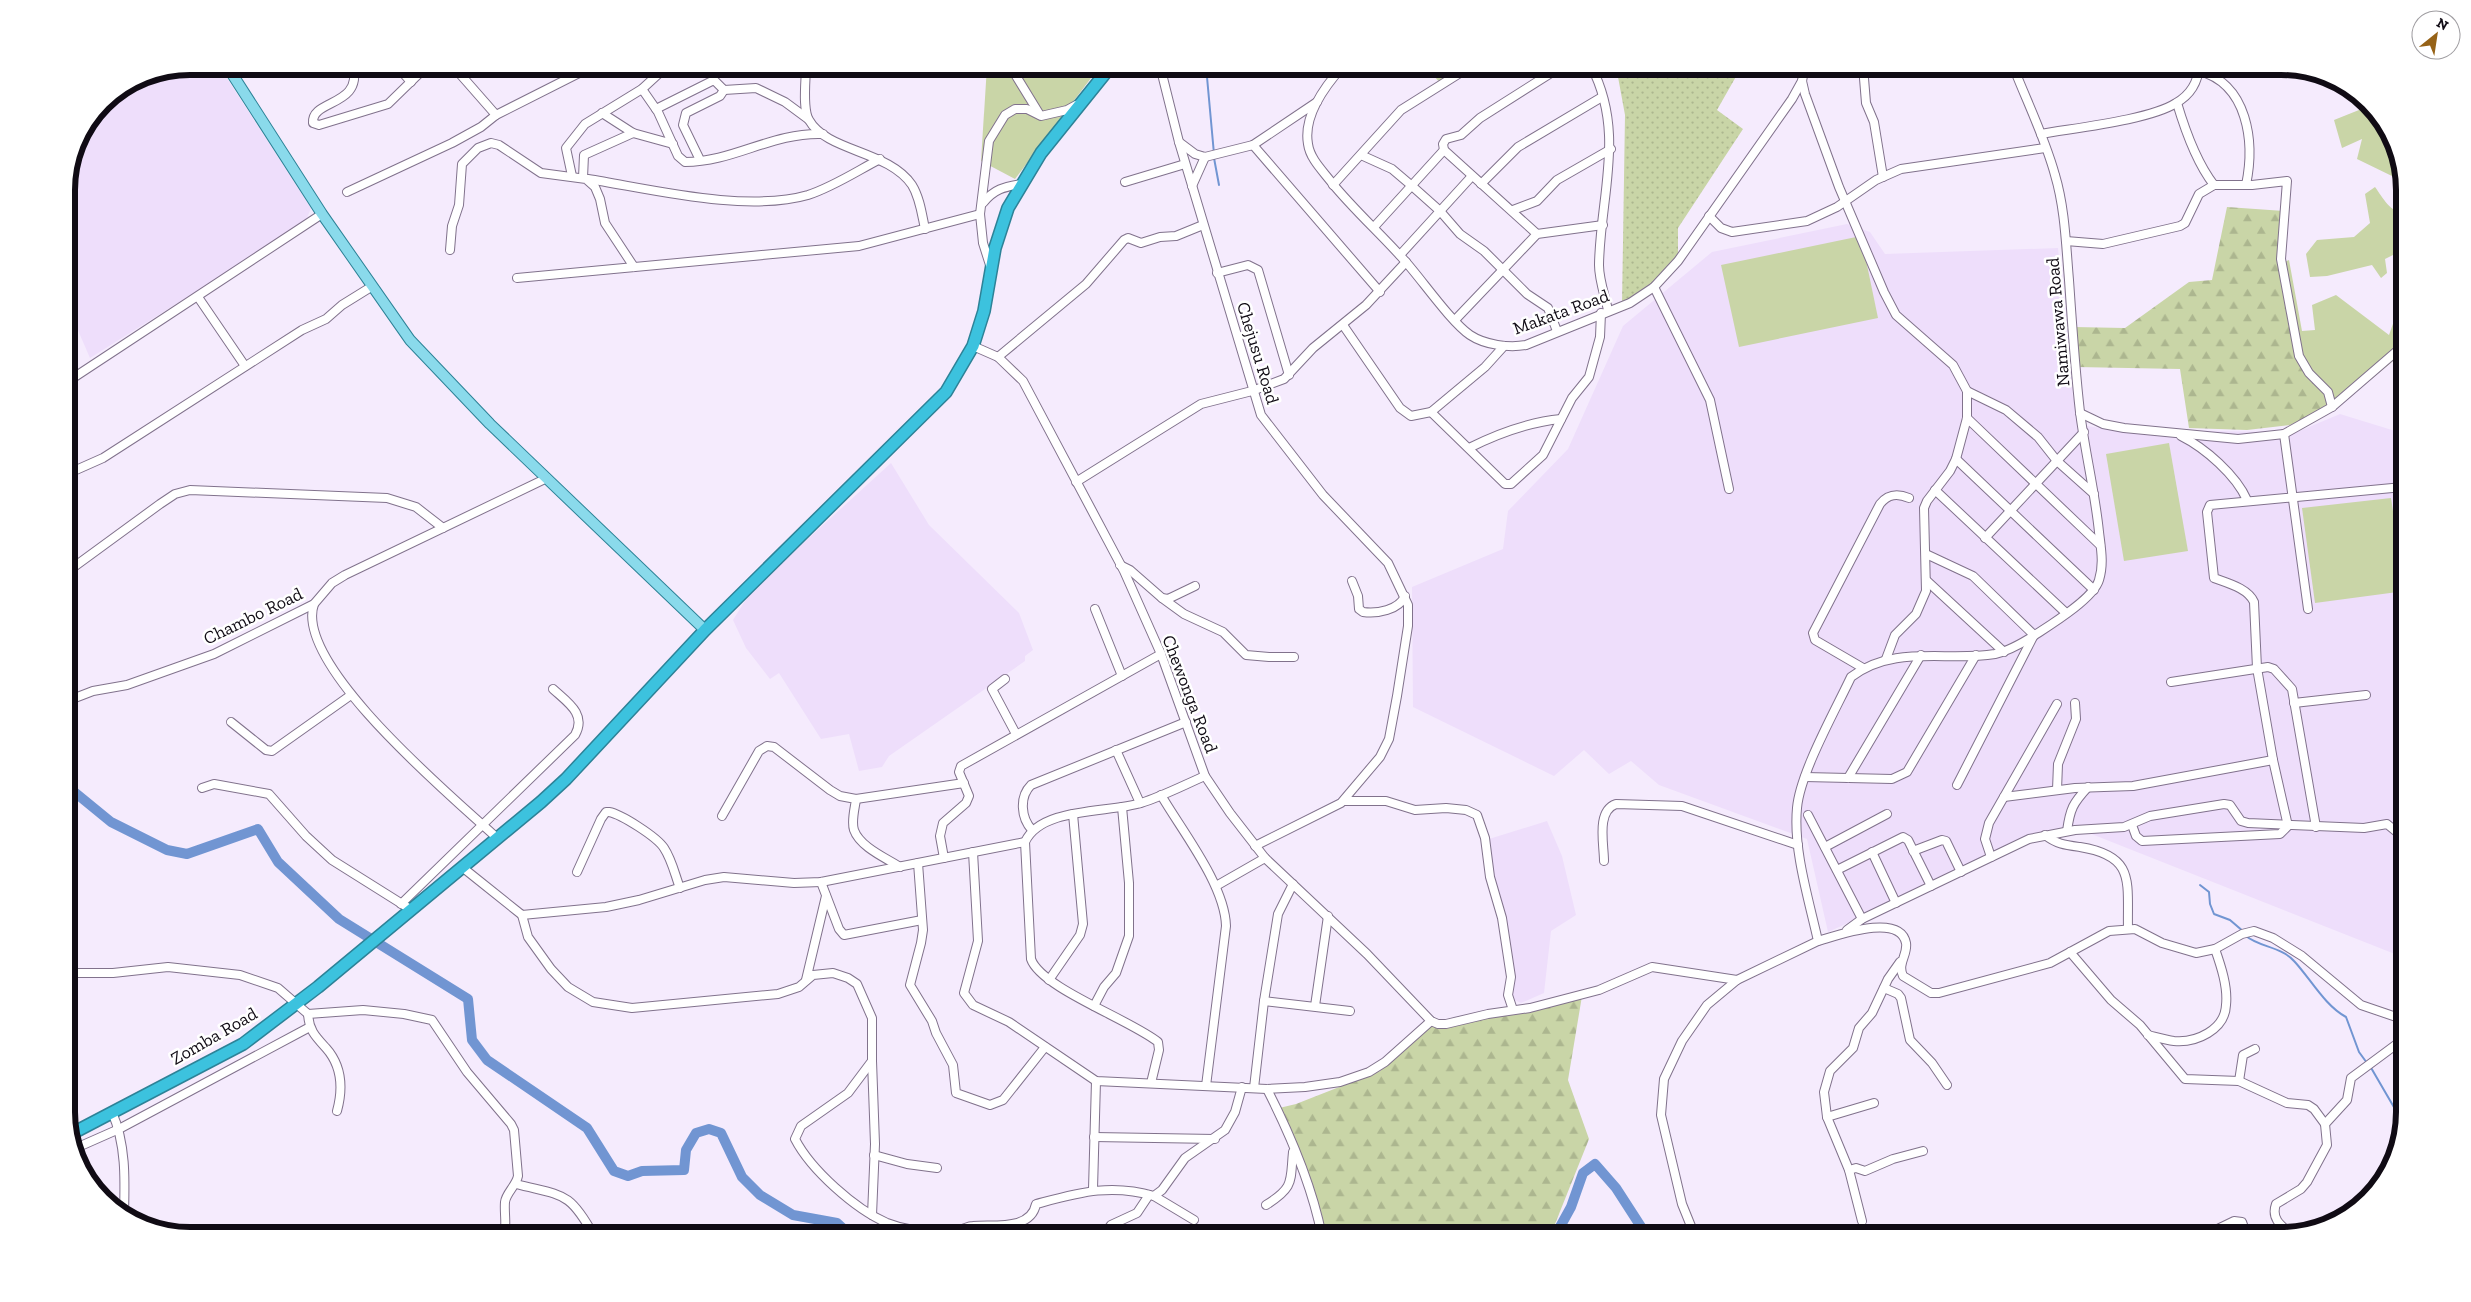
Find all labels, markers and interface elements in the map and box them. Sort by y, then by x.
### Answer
north arrow [2411,10,2461,60]
text: N [2433,14,2451,34]
street label: Namiwawa Road [2041,257,2075,387]
street label: Makata Road [1510,284,1612,340]
street label: Chejusu Road [1232,299,1284,407]
street label: Chambo Road [200,582,306,649]
street label: Chewonga Road [1157,632,1223,756]
street label: Zomba Road [167,1002,261,1070]

